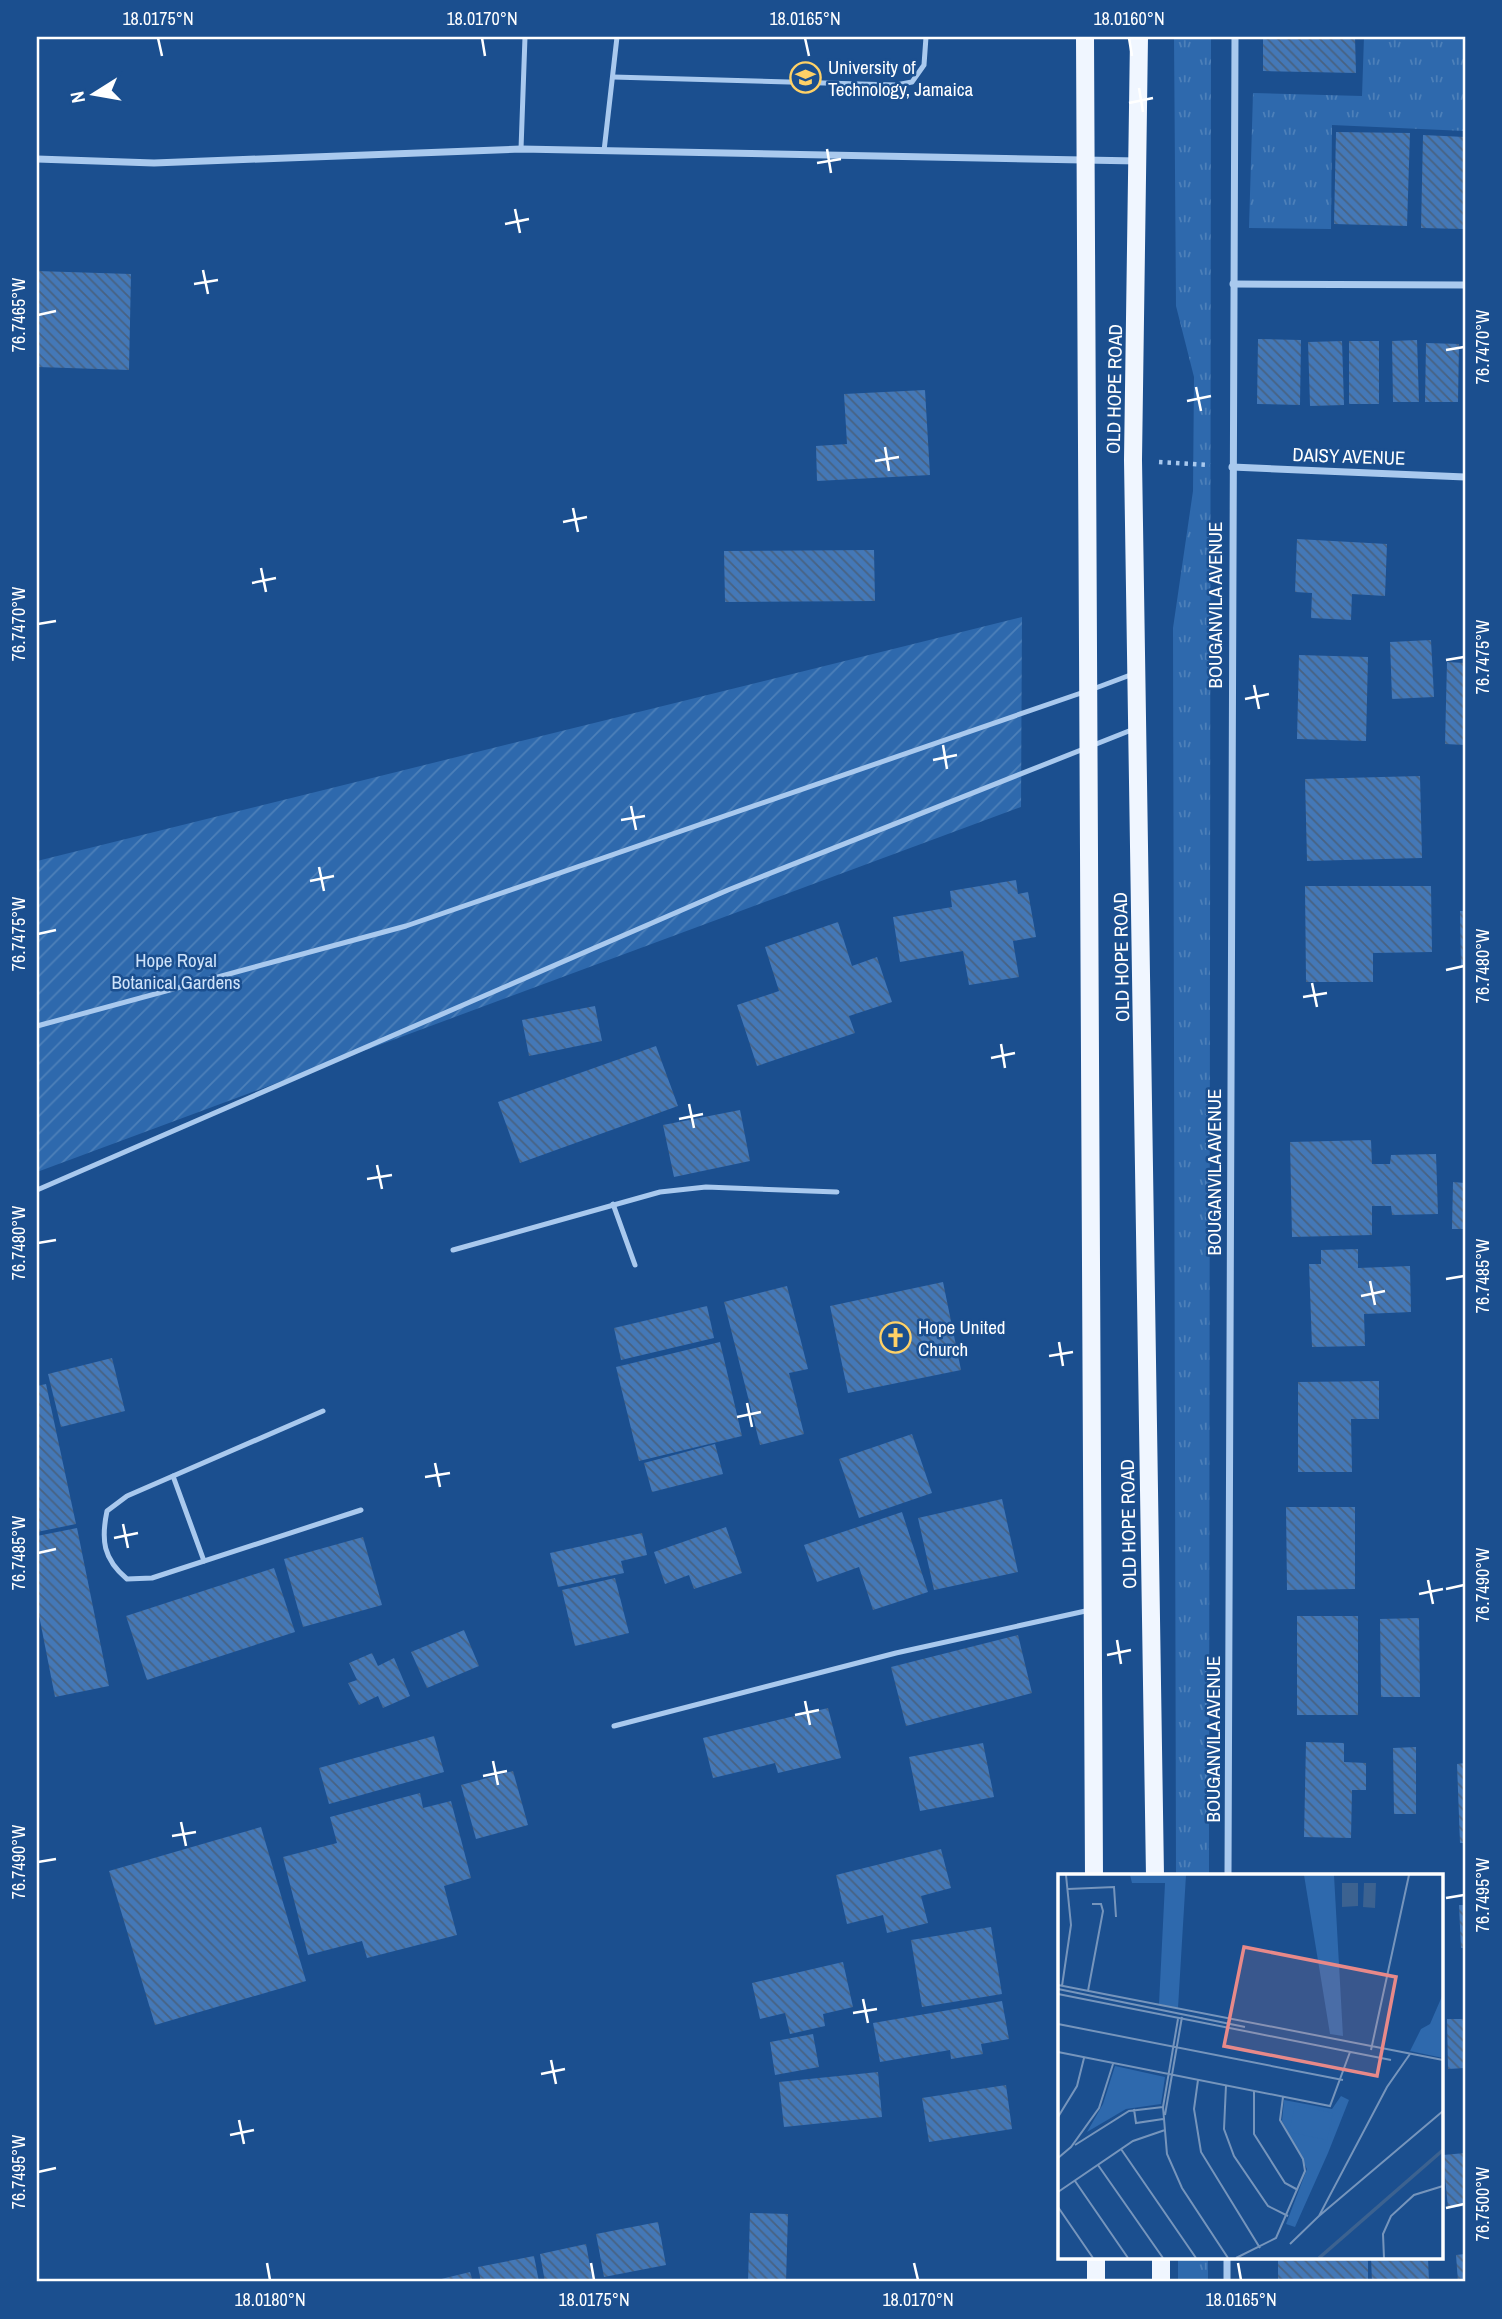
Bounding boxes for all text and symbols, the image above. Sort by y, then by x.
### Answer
text: 18.0175°N [122,6,194,31]
text: 18.0170°N [446,6,518,31]
text: 18.0165°N [769,6,841,31]
text: 18.0160°N [1093,6,1165,31]
place label: University of Technology, Jamaica [828,54,974,102]
north arrow [60,60,130,130]
school or university icon: University of Technology, Jamaica [788,61,822,95]
text: N [63,89,91,105]
text: 76.7465°W [6,278,31,352]
text: 76.7470°W [1470,310,1495,384]
street label: OLD HOPE ROAD [1100,324,1128,454]
street label: DAISY AVENUE [1292,441,1406,471]
street label: BOUGANVILA AVENUE [1202,522,1228,688]
text: 76.7470°W [6,587,31,661]
text: 76.7475°W [1470,620,1495,694]
street label: OLD HOPE ROAD [1107,892,1135,1022]
text: 76.7475°W [6,897,31,971]
text: 76.7480°W [1470,929,1495,1003]
park label: Hope Royal Botanical Gardens [111,947,241,995]
street label: BOUGANVILA AVENUE [1201,1089,1227,1255]
text: 76.7480°W [6,1206,31,1280]
text: 76.7485°W [1470,1239,1495,1313]
place label: Hope United Church [918,1314,1005,1362]
church icon: Hope United Church [878,1321,912,1355]
street label: OLD HOPE ROAD [1114,1459,1142,1589]
text: 76.7485°W [6,1516,31,1590]
text: 76.7490°W [1470,1548,1495,1622]
street label: BOUGANVILA AVENUE [1200,1656,1226,1822]
text: 76.7490°W [6,1825,31,1899]
text: 76.7495°W [1470,1858,1495,1932]
inset map [1058,1874,1442,2260]
text: 76.7495°W [6,2135,31,2209]
text: 76.7500°W [1470,2167,1495,2241]
text: 18.0180°N [234,2287,306,2312]
text: 18.0175°N [558,2287,630,2312]
text: 18.0170°N [882,2287,954,2312]
text: 18.0165°N [1205,2287,1277,2312]

